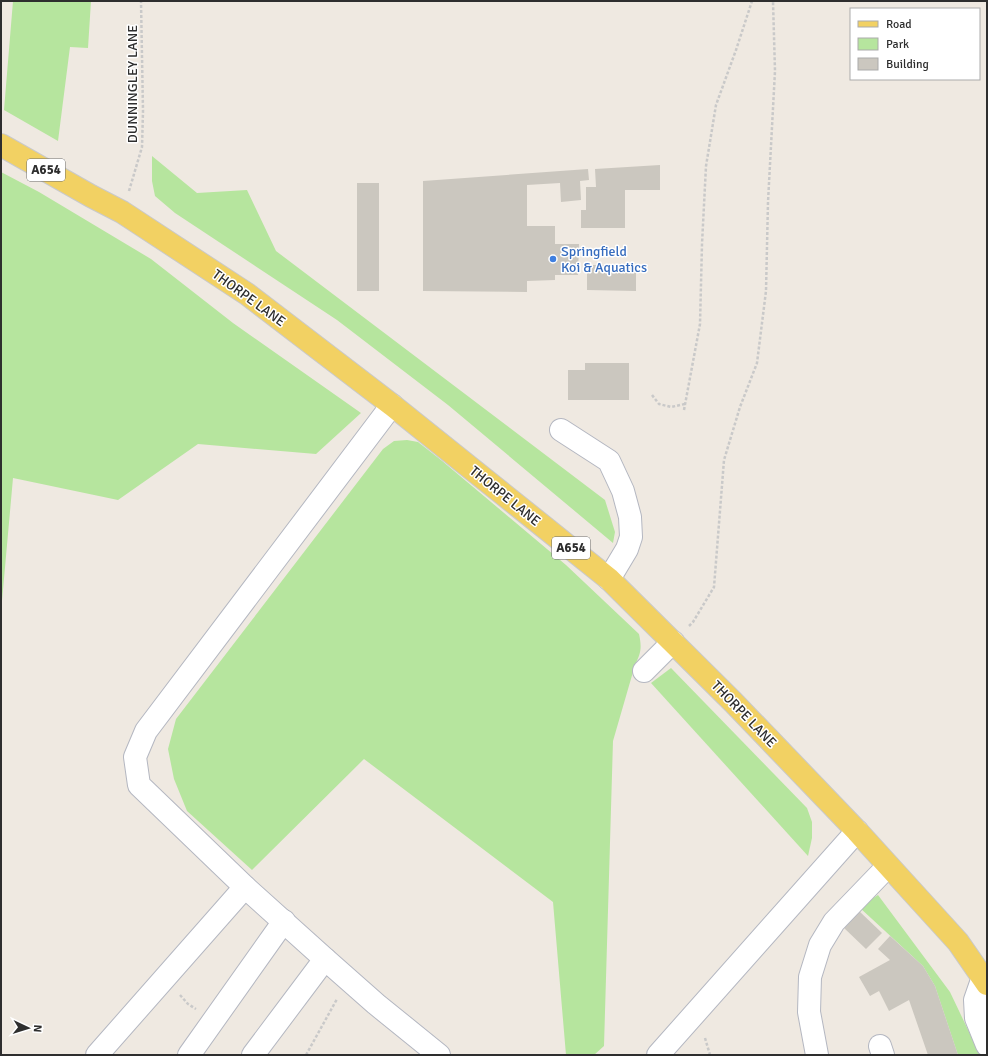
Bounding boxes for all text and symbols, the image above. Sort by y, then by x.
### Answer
legend [850,8,980,80]
text: Road [886,17,912,32]
street label: DUNNINGLEY LANE [124,25,141,143]
text: Park [886,37,909,52]
text: Building [886,57,929,72]
road number: A654 [27,159,65,181]
place label: Springfield Koi & Aquatics [561,243,647,276]
marker: Springfield Koi & Aquatics [548,254,558,264]
street label: THORPE LANE [209,266,289,330]
street label: THORPE LANE [466,462,544,530]
road number: A654 [552,537,590,559]
street label: THORPE LANE [708,677,780,751]
north arrow [8,1008,48,1048]
text: N [31,1024,44,1033]

